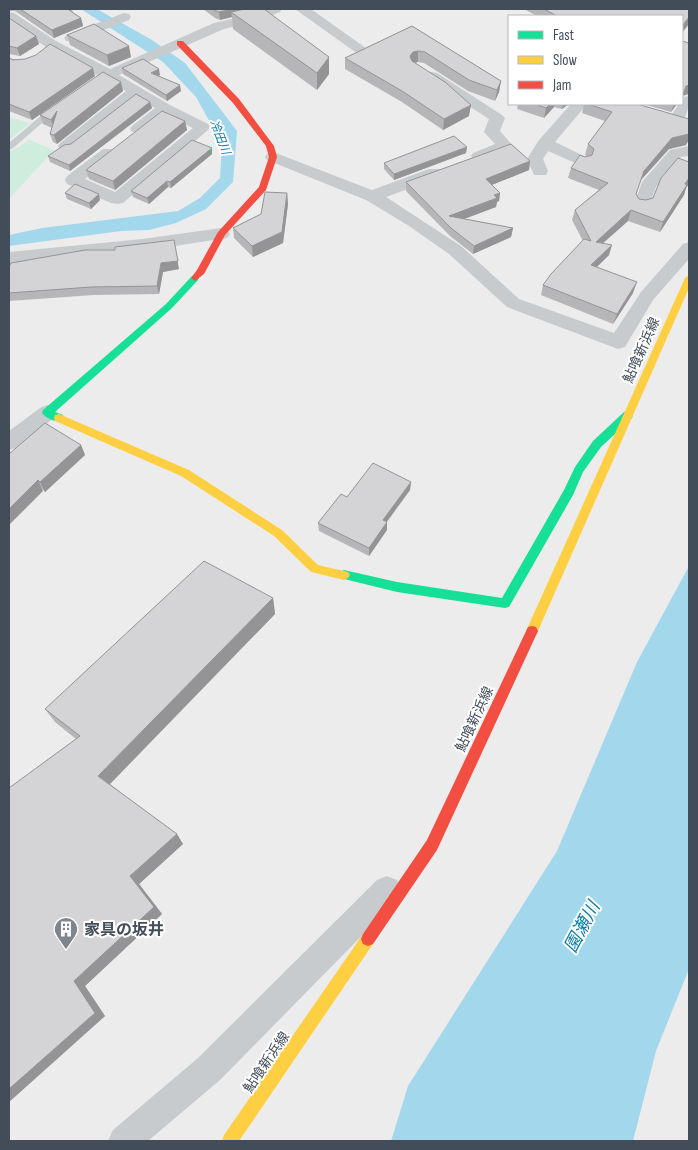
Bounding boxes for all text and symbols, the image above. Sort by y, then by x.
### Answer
legend [508,15,683,105]
text: Fast [553,26,575,45]
text: Slow [553,51,577,70]
text: Jam [552,76,571,95]
water label: 冷田川 [206,118,234,159]
street label: 鮎喰新浜線 [619,315,663,386]
street label: 鮎喰新浜線 [452,684,497,755]
water label: 園瀬川 [560,897,605,956]
building icon: 家具の坂井 [53,916,79,950]
place label: 家具の坂井 [84,920,164,940]
street label: 鮎喰新浜線 [240,1029,293,1096]

